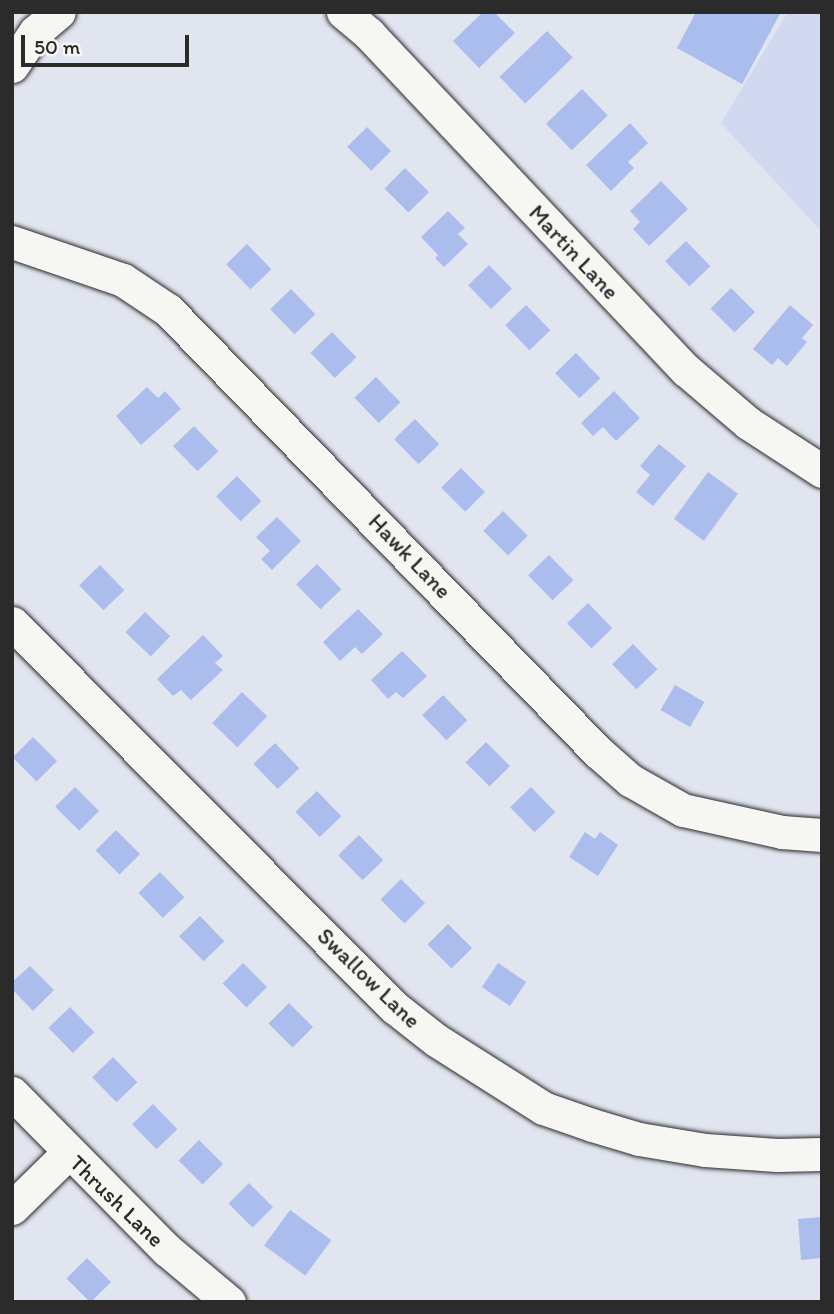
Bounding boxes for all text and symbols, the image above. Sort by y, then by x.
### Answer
scale bar [24,21,192,65]
text: 50 m [34,34,80,59]
street label: Martin Lane [523,199,625,305]
street label: Hawk Lane [363,508,457,604]
street label: Swallow Lane [311,922,427,1034]
street label: Thrush Lane [64,1149,170,1253]

